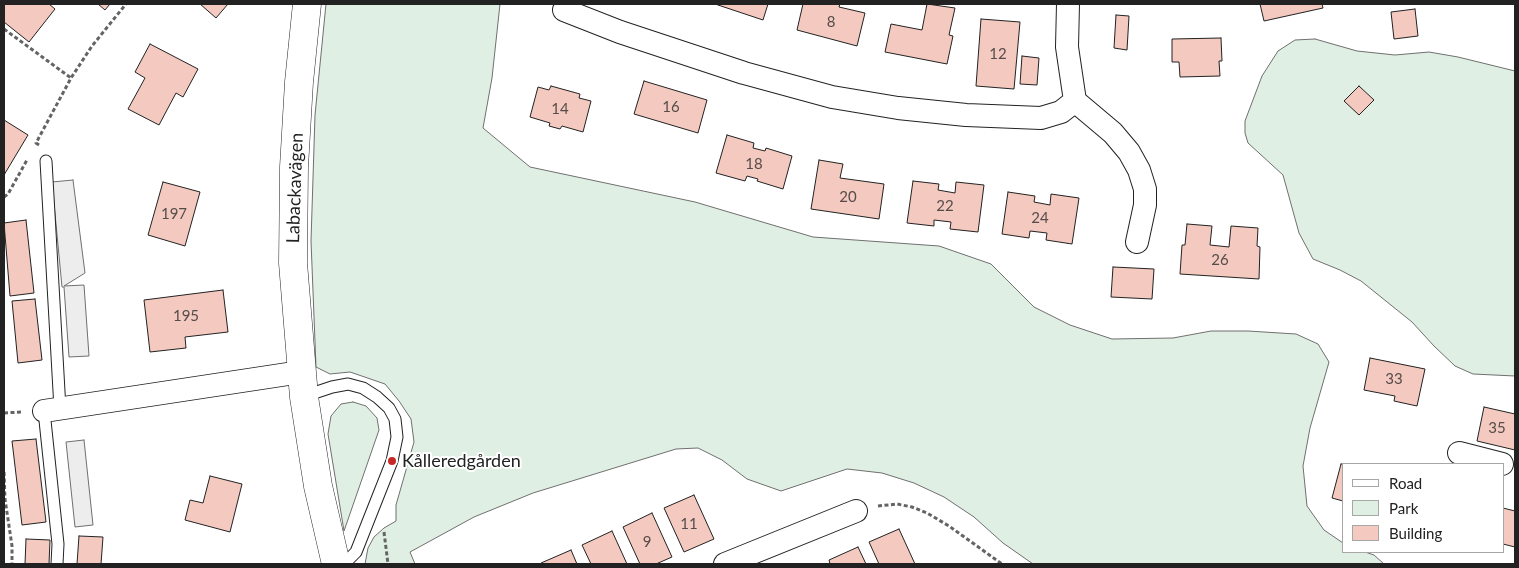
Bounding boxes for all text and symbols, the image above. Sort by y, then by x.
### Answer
house number: 8 [827,13,835,31]
house number: 12 [989,45,1007,63]
house number: 16 [662,98,680,116]
house number: 14 [551,100,569,118]
street label: Labackavägen [282,132,308,244]
house number: 18 [745,155,763,173]
house number: 20 [839,188,857,206]
house number: 22 [936,197,954,215]
house number: 197 [161,205,187,223]
house number: 24 [1031,209,1049,227]
house number: 26 [1211,251,1229,269]
house number: 195 [173,307,199,325]
house number: 33 [1385,370,1403,388]
house number: 35 [1488,419,1506,437]
place label: Kålleredgården [402,450,521,472]
marker: Kålleredgården [386,455,398,467]
legend [1342,463,1504,553]
text: Road [1389,474,1422,492]
text: Park [1389,499,1418,517]
house number: 11 [680,515,698,533]
text: Building [1389,524,1442,542]
house number: 9 [643,533,651,551]

